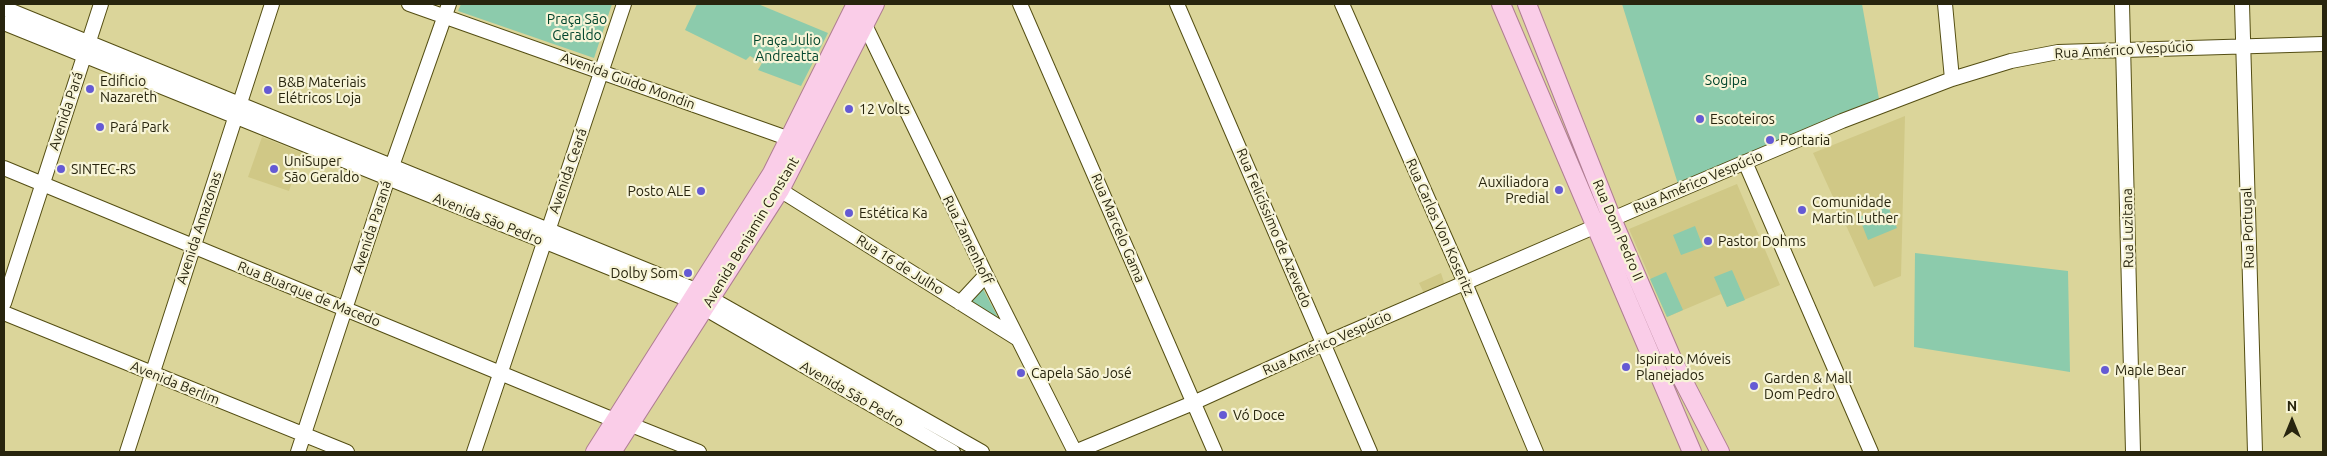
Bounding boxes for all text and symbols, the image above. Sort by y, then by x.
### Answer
park label: Praça São Geraldo [547,11,607,44]
park label: Praça Julio Andreatta [753,32,821,64]
street label: Rua Américo Vespúcio [2054,38,2194,62]
street label: Avenida Guido Mondin [559,49,697,113]
street label: Avenida Pará [45,70,87,152]
park label: Sogipa [1705,72,1747,88]
place label: Edificio Nazareth [100,73,157,105]
place label: B&B Materiais Elétricos Loja [278,74,366,106]
marker: Edificio Nazareth [84,83,96,95]
marker: B&B Materiais Elétricos Loja [262,84,274,96]
place label: 12 Volts [859,101,910,117]
marker: 12 Volts [843,103,855,115]
place label: Escoteiros [1710,111,1775,127]
marker: Escoteiros [1694,113,1706,125]
place label: Pará Park [110,119,169,135]
marker: Pará Park [94,121,106,133]
street label: Avenida Ceará [546,126,590,216]
place label: Portaria [1780,132,1830,148]
marker: Portaria [1764,134,1776,146]
street label: Rua Felicíssimo de Azevedo [1233,146,1315,310]
street label: Rua Américo Vespúcio [1631,147,1765,217]
place label: UniSuper São Geraldo [284,153,359,186]
street label: Avenida Benjamin Constant [699,154,803,310]
street label: Rua Carlos Von Koseritz [1402,156,1478,298]
place label: SINTEC-RS [71,161,136,177]
marker: SINTEC-RS [55,163,67,175]
marker: UniSuper São Geraldo [268,163,280,175]
street label: Avenida Amazonas [173,169,225,287]
street label: Rua Marcelo Gama [1087,171,1149,285]
place label: Auxiliadora Predial [1478,174,1549,206]
street label: Rua Dom Pedro II [1589,177,1647,283]
street label: Avenida Paraná [349,178,395,276]
place label: Posto ALE [628,183,691,199]
marker: Auxiliadora Predial [1553,184,1565,196]
marker: Posto ALE [695,185,707,197]
street label: Rua Portugal [2238,187,2258,269]
street label: Rua Luzitana [2119,188,2137,268]
street label: Avenida São Pedro [431,189,545,249]
street label: Rua Zamenhoff [939,193,997,287]
place label: Comunidade Martin Luther [1812,194,1898,226]
marker: Comunidade Martin Luther [1796,204,1808,216]
place label: Estética Ka [859,205,928,221]
marker: Estética Ka [843,207,855,219]
street label: Rua 16 de Julho [853,231,947,299]
place label: Pastor Dohms [1718,233,1806,249]
marker: Pastor Dohms [1702,235,1714,247]
street label: Rua Buarque de Macedo [235,258,383,330]
place label: Dolby Som [611,265,678,281]
marker: Dolby Som [682,267,694,279]
street label: Rua Américo Vespúcio [1260,307,1394,379]
place label: Ispirato Móveis Planejados [1636,351,1731,384]
street label: Avenida Berlim [128,358,222,408]
street label: Avenida São Pedro [797,358,907,430]
marker: Ispirato Móveis Planejados [1620,361,1632,373]
place label: Maple Bear [2115,362,2186,378]
marker: Maple Bear [2099,364,2111,376]
place label: Capela São José [1031,365,1132,381]
marker: Capela São José [1015,367,1027,379]
place label: Garden & Mall Dom Pedro [1764,370,1852,402]
marker: Garden & Mall Dom Pedro [1748,380,1760,392]
north arrow [2267,396,2317,446]
text: N [2287,398,2297,414]
place label: Vó Doce [1233,407,1285,423]
marker: Vó Doce [1217,409,1229,421]

